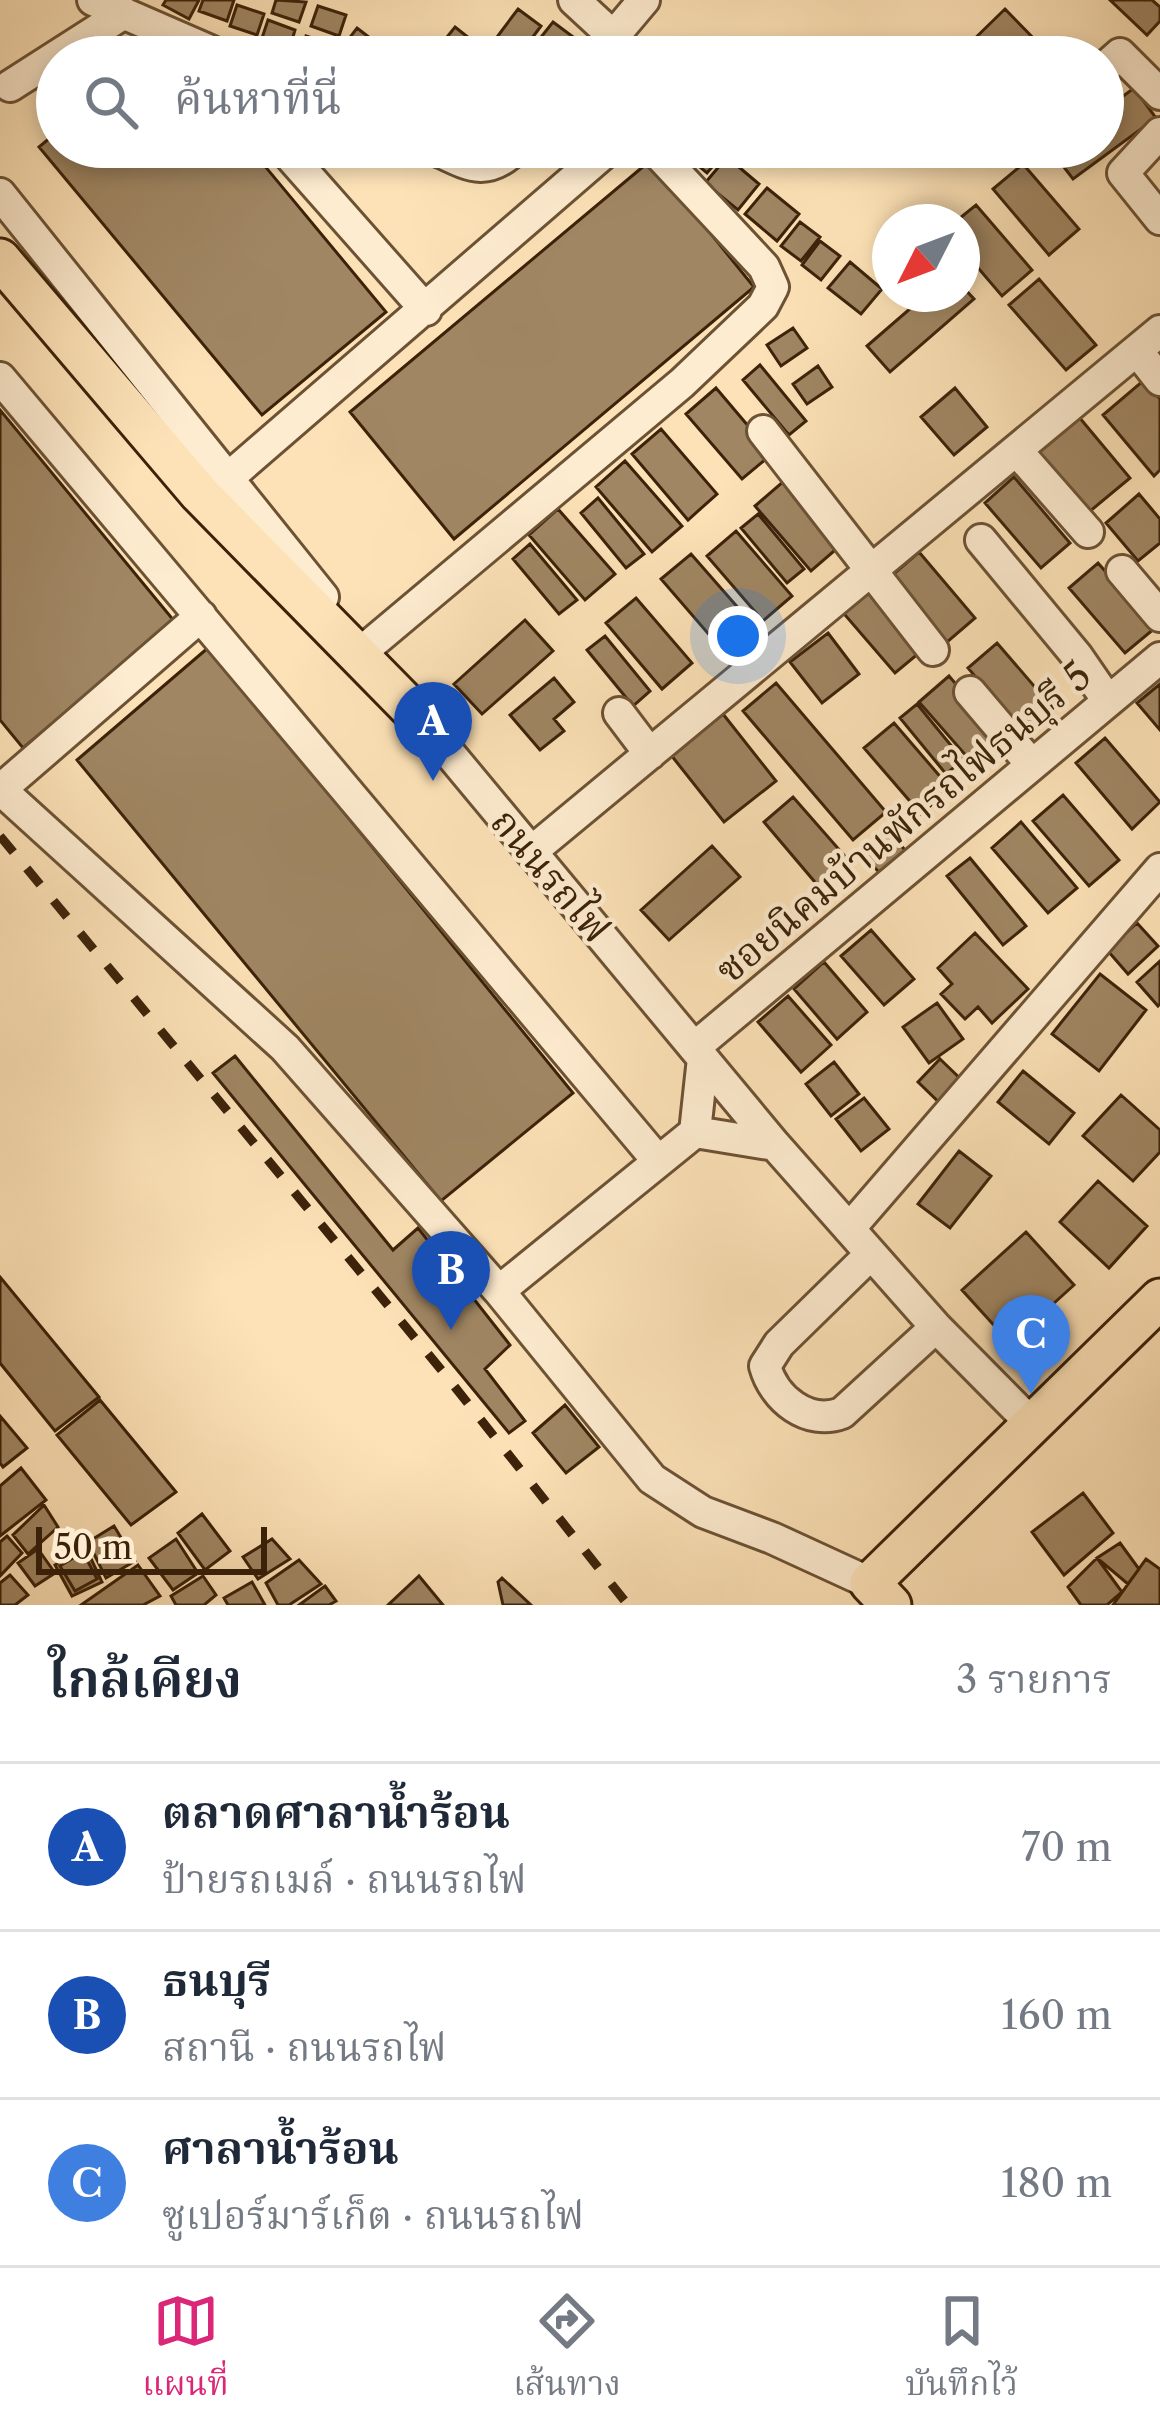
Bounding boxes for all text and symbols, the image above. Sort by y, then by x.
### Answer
search box [36,36,1124,168]
icon: search [78,69,144,135]
text: ค้นหาที่นี่ [174,70,342,126]
north arrow [872,204,980,312]
your location [708,606,768,666]
street label: ซอยนิคมบ้านพักรถไฟธนบุรี 5 [704,649,1102,995]
pin: A [394,682,472,781]
street label: ถนนรถไฟ [481,797,622,952]
pin: B [412,1231,490,1330]
pin: C [992,1295,1070,1394]
scale bar [36,1521,267,1574]
text: 50 m [54,1527,132,1568]
text: ใกล้เคียง [48,1648,242,1710]
text: 3 รายการ [956,1655,1112,1703]
text: ตลาดศาลาน้ำร้อน [162,1784,510,1840]
text: A [72,1823,102,1871]
text: 70 m [1021,1823,1112,1871]
text: ป้ายรถเมล์ · ถนนรถไฟ [162,1855,526,1903]
text: ธนบุรี [162,1952,271,2008]
text: B [73,1991,102,2039]
text: 160 m [1001,1991,1112,2039]
text: สถานี · ถนนรถไฟ [162,2023,446,2071]
text: ศาลาน้ำร้อน [162,2120,399,2176]
text: C [71,2159,103,2207]
text: 180 m [1001,2159,1112,2207]
text: ซูเปอร์มาร์เก็ต · ถนนรถไฟ [162,2191,584,2239]
tab: แผนที่ [142,2288,229,2413]
tab: เส้นทาง [513,2288,621,2413]
tab: บันทึกไว้ [905,2288,1018,2413]

